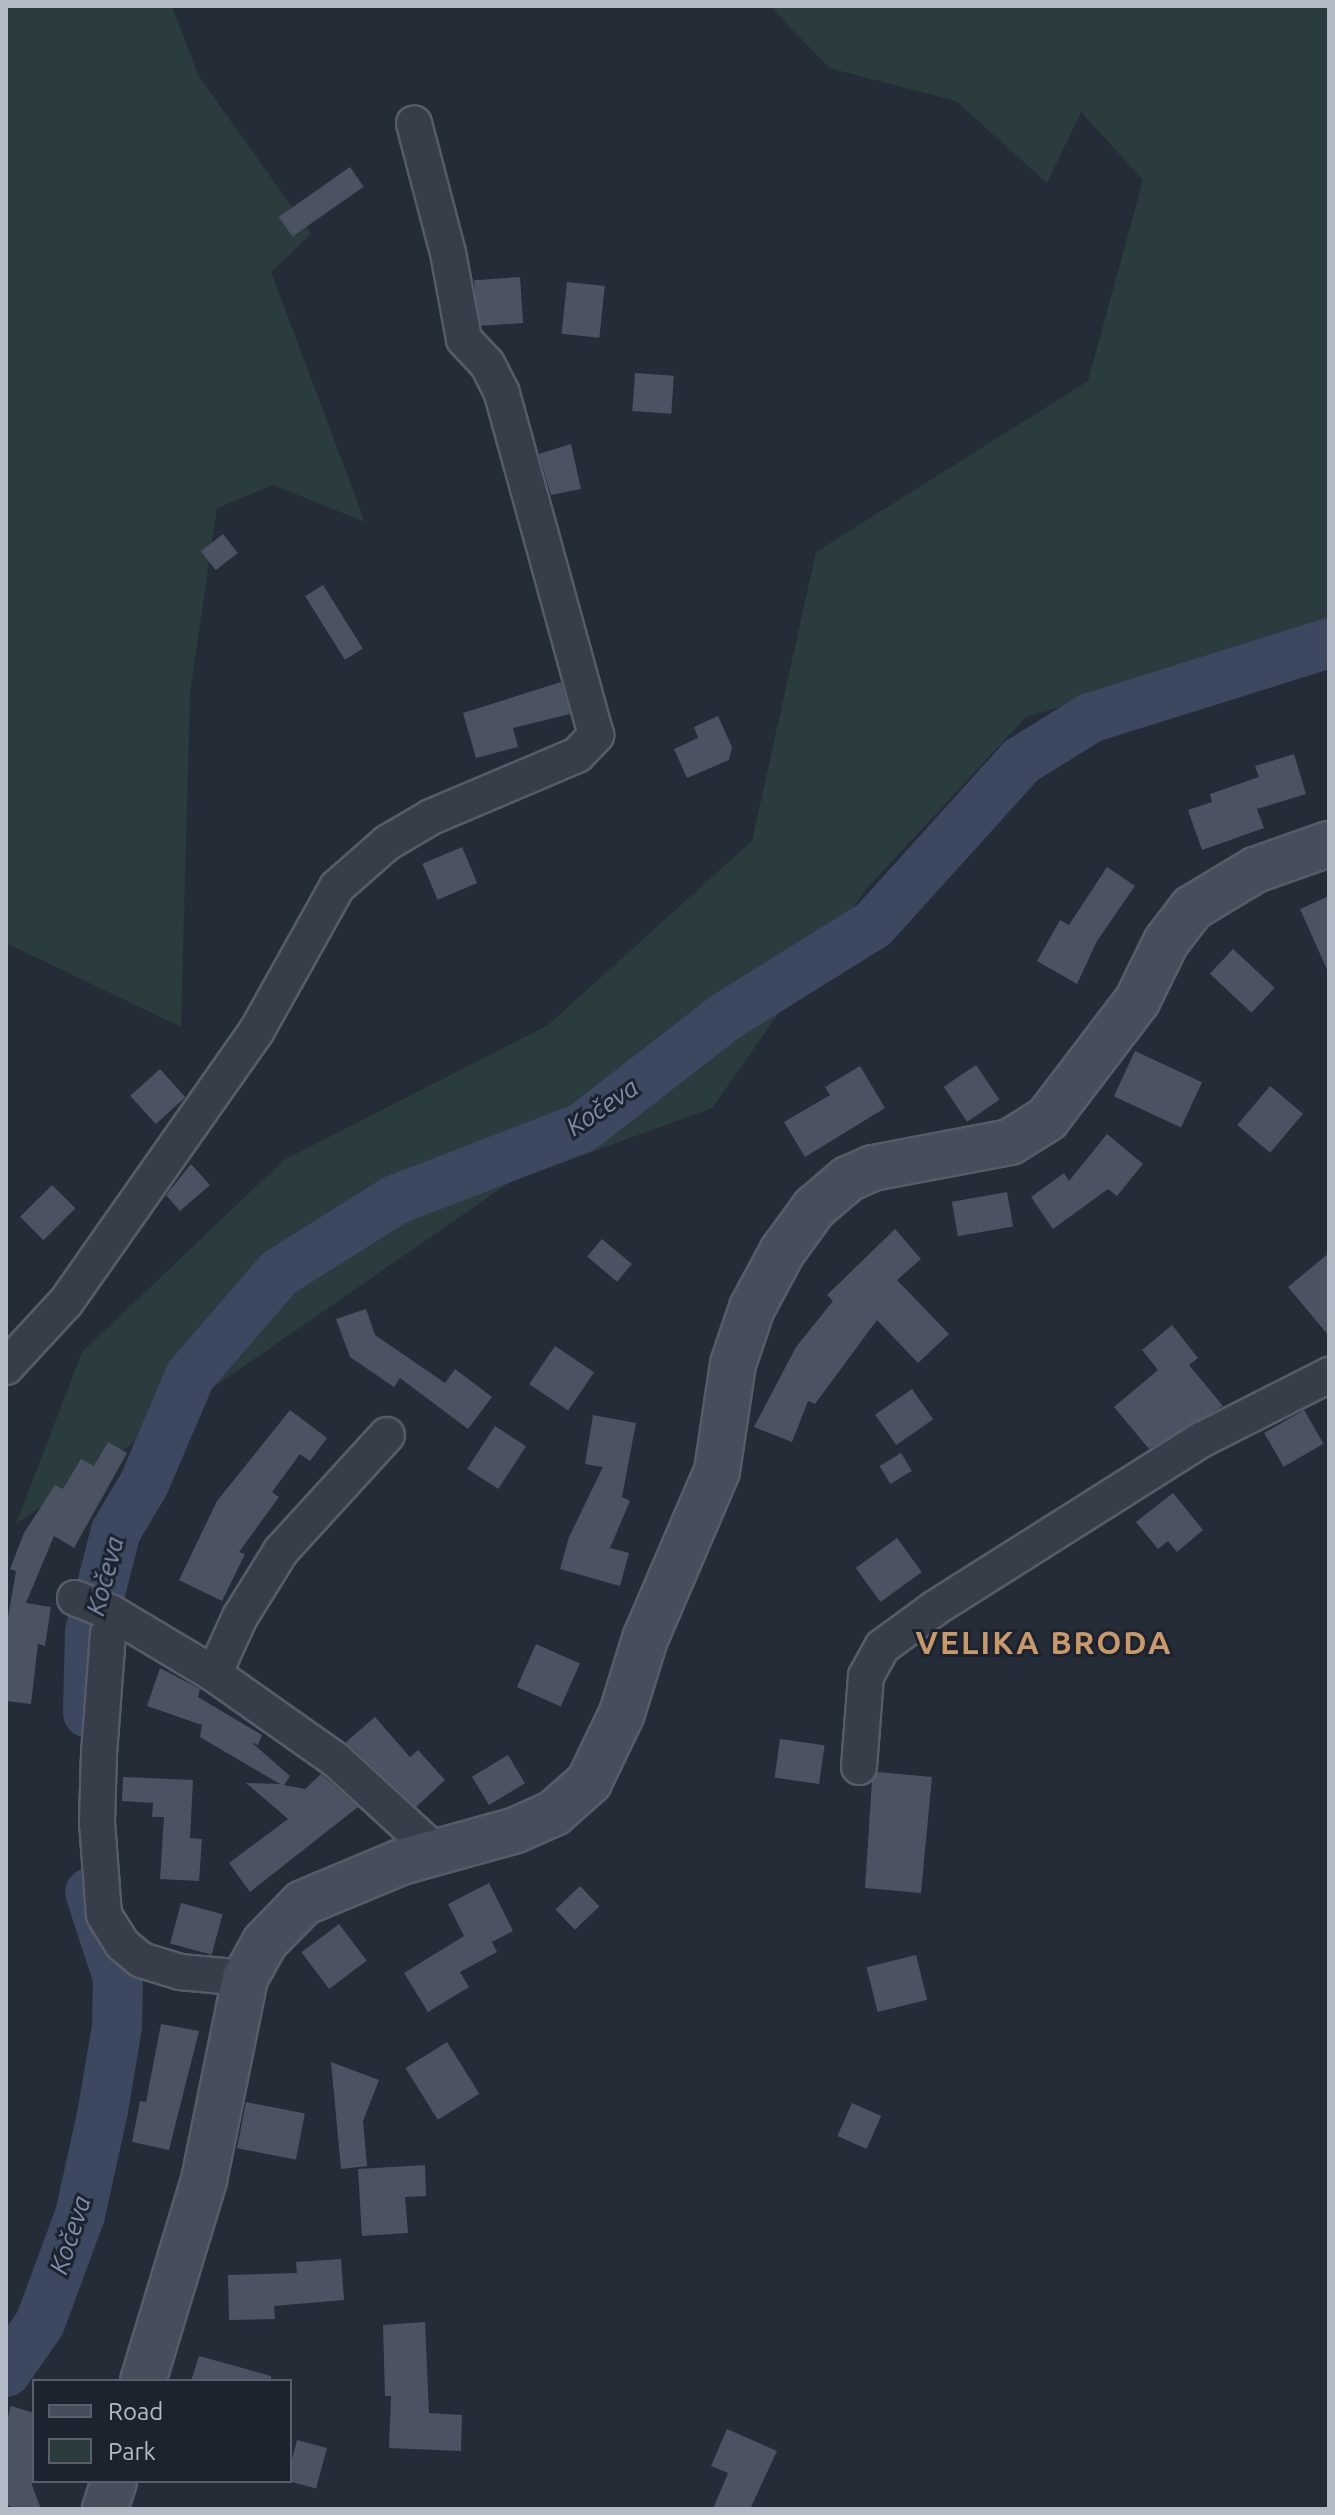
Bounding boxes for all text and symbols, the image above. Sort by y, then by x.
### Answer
water label: Kočeva [560,1072,644,1142]
water label: Kočeva [80,1533,130,1619]
district label: VELIKA BRODA [916,1623,1172,1661]
water label: Kočeva [43,2192,97,2278]
legend [32,2379,292,2483]
text: Road [108,2398,163,2425]
text: Park [108,2438,156,2465]

